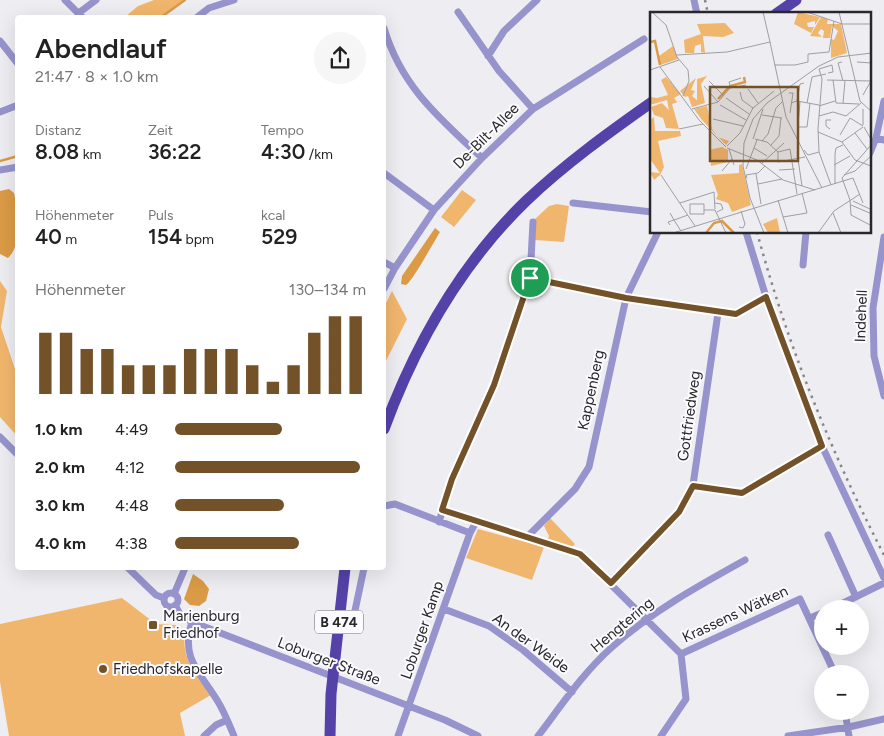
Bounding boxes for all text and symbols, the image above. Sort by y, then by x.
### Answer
inset map [650,12,872,234]
text: Abendlauf [35,31,167,65]
button: share [314,32,366,84]
text: 21:47 · 8 × 1.0 km [35,67,158,86]
street label: De-Bilt-Allee [449,99,523,173]
text: Distanz [35,122,82,139]
text: Zeit [148,122,173,139]
text: Tempo [261,122,304,139]
text: 8.08 [35,139,79,164]
text: 36:22 [148,139,202,164]
text: 4:30 [261,139,305,164]
text: km [79,146,101,163]
text: /km [305,146,333,163]
text: Höhenmeter [35,207,114,224]
text: Puls [148,207,173,224]
text: kcal [261,207,285,224]
text: 40 [35,224,62,249]
text: 154 [148,224,182,249]
text: 529 [261,224,297,249]
text: m [62,231,77,248]
text: bpm [182,231,214,248]
pin [509,257,551,299]
icon: arrive [516,264,544,292]
text: Höhenmeter [35,280,125,299]
text: 130–134 m [289,280,366,299]
street label: Indehell [851,289,871,343]
street label: Kappenberg [574,348,608,432]
street label: Gottfriedweg [674,370,704,462]
text: 1.0 km [35,420,82,439]
text: 4:49 [115,420,148,439]
text: 2.0 km [35,458,85,477]
text: 4:12 [115,458,145,477]
text: 3.0 km [35,496,85,515]
text: 4:48 [115,496,149,515]
text: 4.0 km [35,534,86,553]
text: 4:38 [115,534,148,553]
street label: Loburger Kamp [397,578,447,682]
street label: Krassens Wätken [679,582,791,646]
street label: Hengtering [587,594,657,656]
map controls [814,600,869,720]
button: + [814,600,869,655]
place label: Marienburg Friedhof [163,607,240,642]
street label: An der Weide [489,609,573,677]
road number: B 474 [315,610,363,634]
marker: Marienburg Friedhof [147,619,159,631]
street label: Loburger Straße [275,633,383,689]
place label: Friedhofskapelle [113,660,223,678]
marker: Friedhofskapelle [97,663,109,675]
button: − [814,665,869,720]

